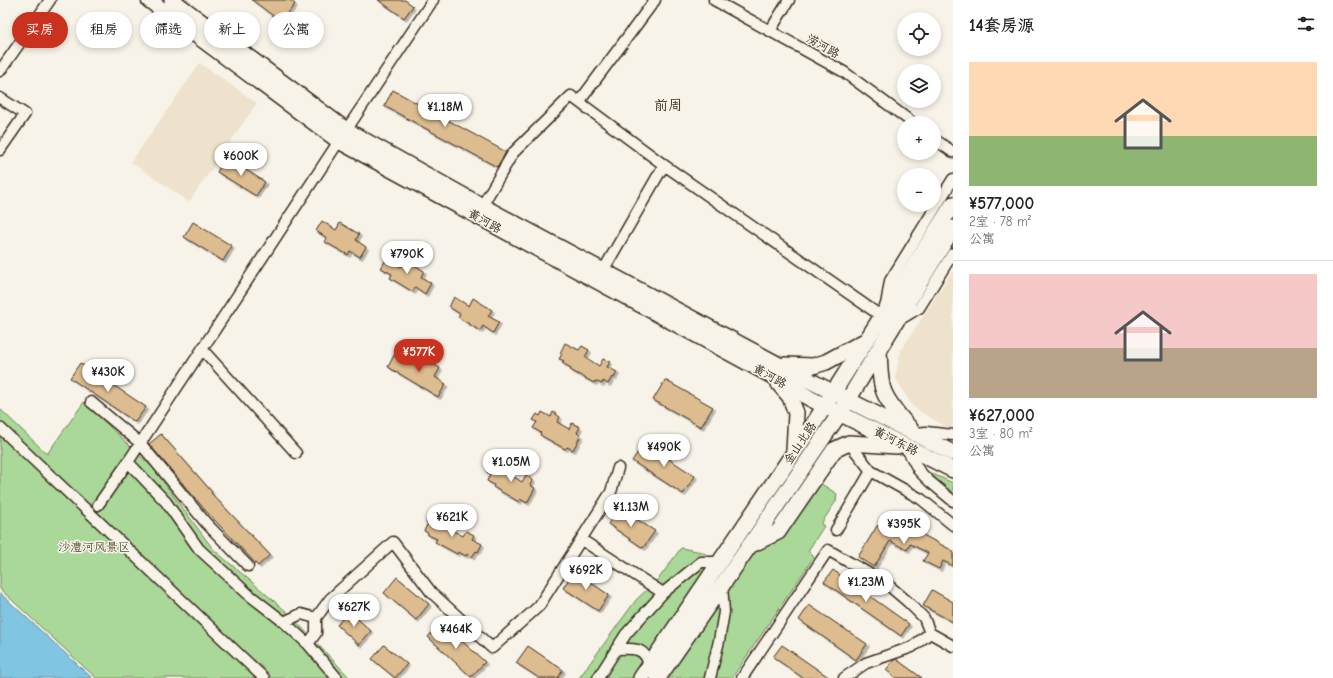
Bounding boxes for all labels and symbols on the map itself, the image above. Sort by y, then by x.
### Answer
street label: 涝河路 [804,31,842,61]
pin: ¥1.18M [412,94,478,128]
district label: 前周 [654,97,682,114]
pin: ¥600K [213,143,269,177]
street label: 黄河路 [466,206,504,236]
pin: ¥790K [379,241,435,275]
pin: ¥577K [391,339,447,373]
pin: ¥430K [80,359,136,393]
street label: 黄河路 [751,361,789,391]
street label: 金山北路 [781,419,819,467]
street label: 黄河东路 [871,424,921,458]
pin: ¥490K [636,434,692,468]
pin: ¥1.05M [478,449,544,483]
pin: ¥1.13M [598,494,664,528]
pin: ¥621K [424,504,480,538]
pin: ¥395K [876,511,932,545]
park label: 沙澧河风景区 [58,540,130,554]
pin: ¥692K [558,557,614,591]
pin: ¥1.23M [833,569,899,603]
pin: ¥627K [326,594,382,628]
pin: ¥464K [428,616,484,650]

